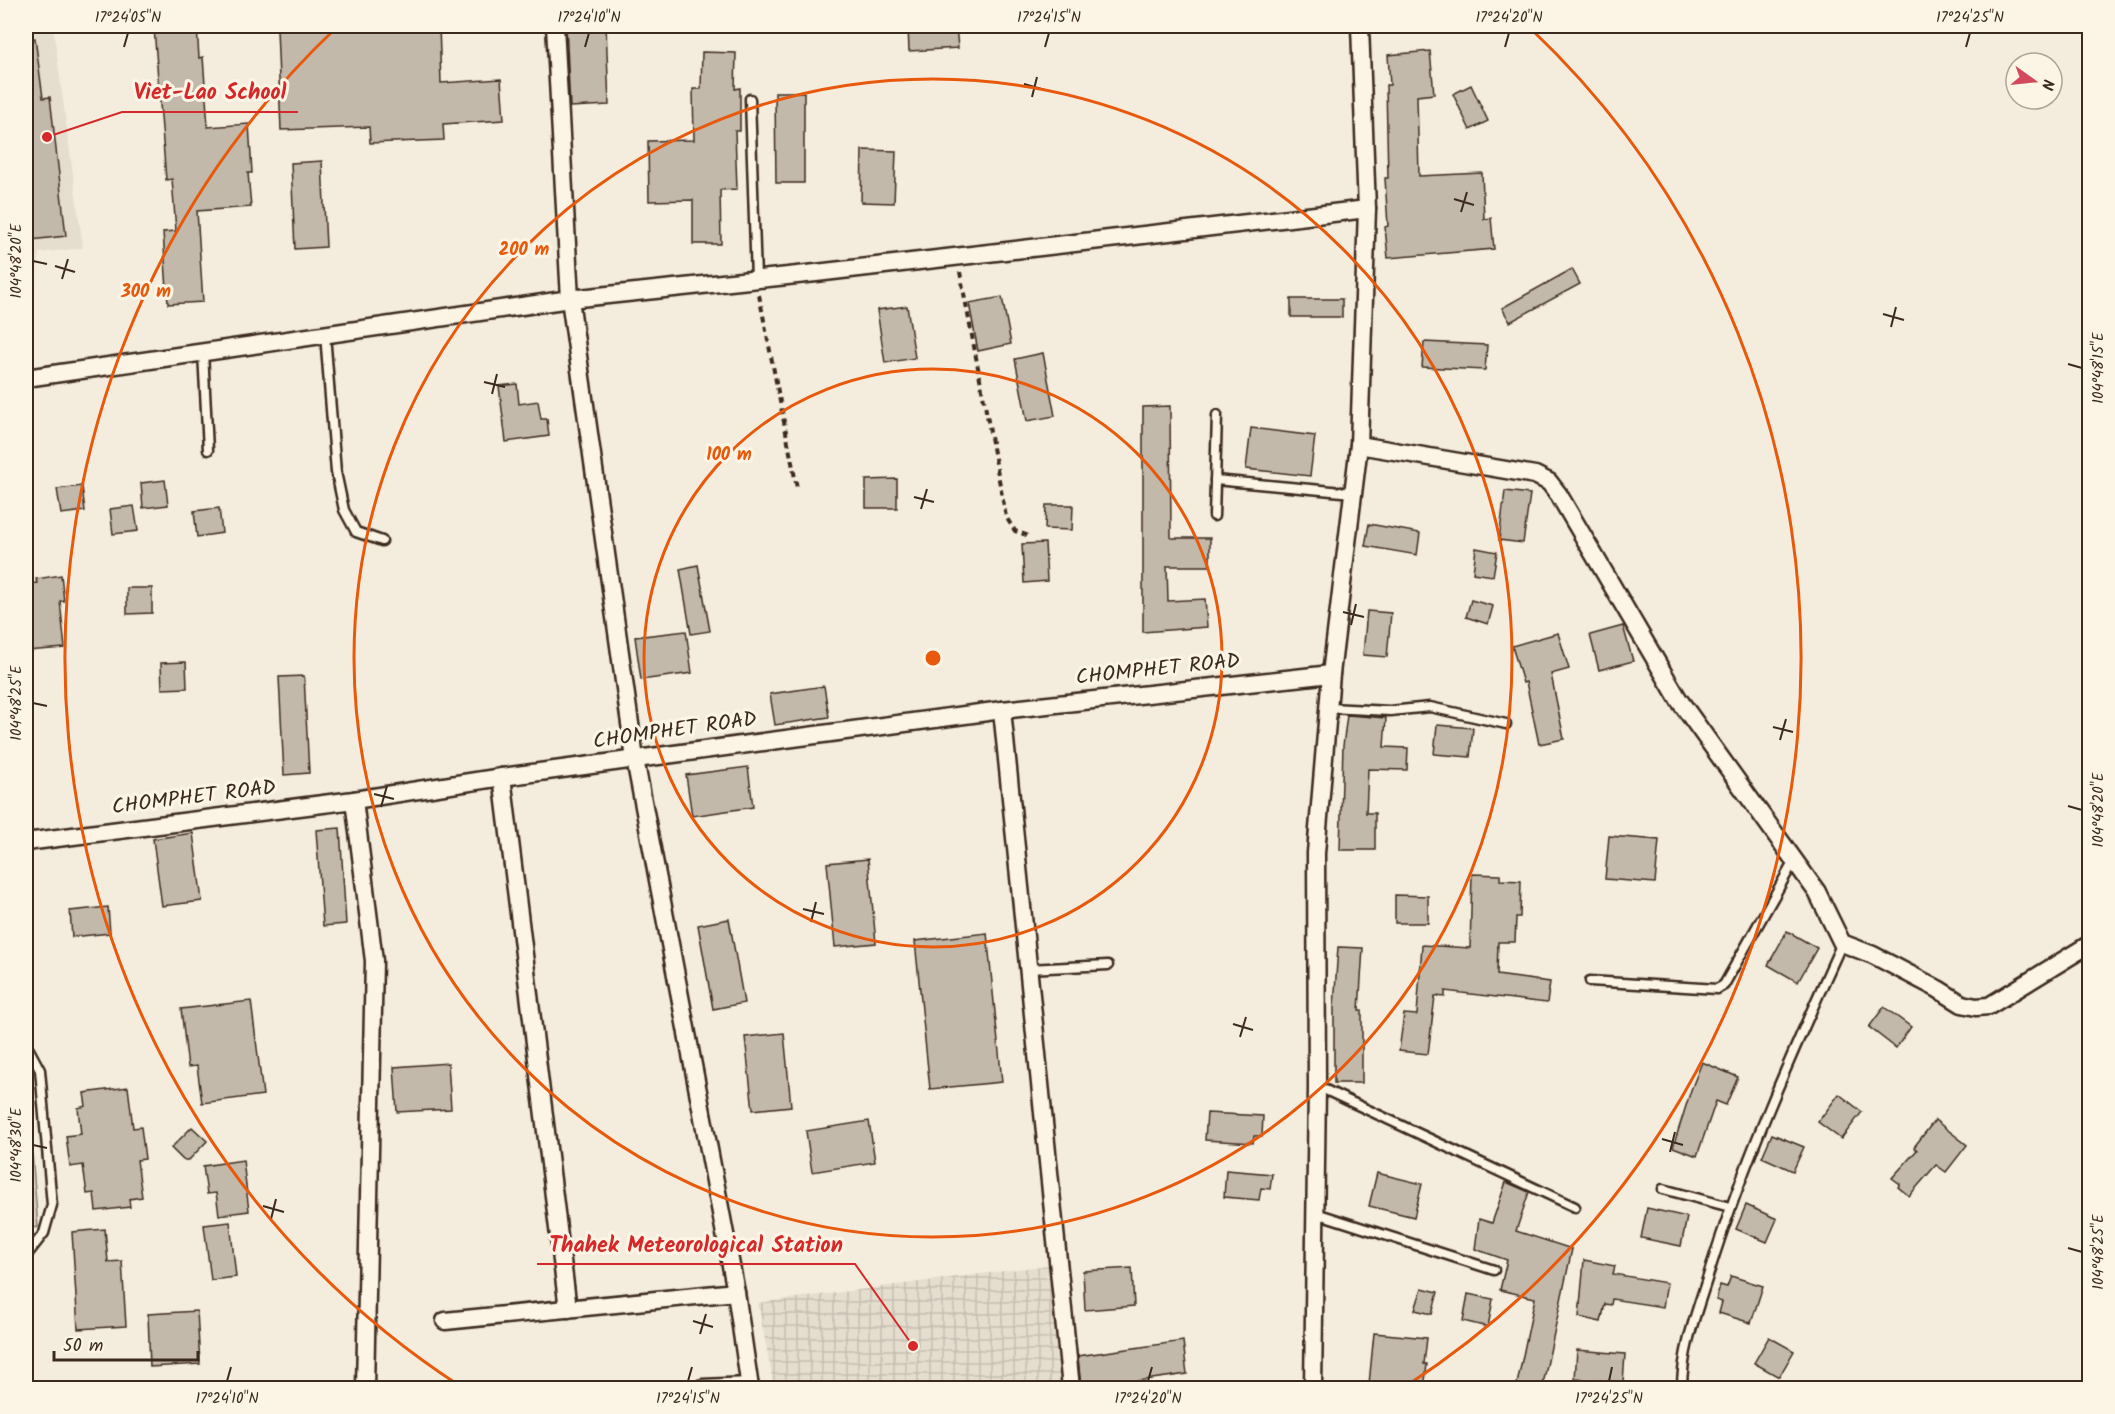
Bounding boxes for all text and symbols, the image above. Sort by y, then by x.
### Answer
text: 17°24'05"N [95,6,161,30]
text: 17°24'10"N [557,6,621,30]
text: 17°24'15"N [1017,6,1081,30]
text: 17°24'20"N [1475,6,1543,30]
text: 17°24'25"N [1936,6,2004,30]
north arrow [2004,51,2064,111]
callout: Viet-Lao School [122,72,298,112]
text: Viet-Lao School [134,76,286,111]
text: N [2034,76,2060,93]
text: 104°48'20"E [5,222,29,299]
text: 200 m [499,236,550,265]
text: 300 m [120,278,171,307]
text: 104°48'15"E [2087,331,2111,404]
text: 100 m [706,441,752,470]
street label: CHOMPHET ROAD [1074,645,1242,695]
centre of rings [923,648,943,668]
text: 104°48'25"E [5,664,29,741]
street label: CHOMPHET ROAD [591,703,759,759]
text: 104°48'20"E [2087,771,2111,848]
street label: CHOMPHET ROAD [110,772,278,824]
text: 104°48'30"E [5,1106,29,1182]
text: 104°48'25"E [2087,1213,2111,1290]
callout: Thahek Meteorological Station [537,1224,855,1264]
text: Thahek Meteorological Station [549,1229,843,1264]
scale bar [54,1324,198,1362]
text: 50 m [63,1332,103,1361]
text: 17°24'10"N [195,1387,259,1411]
text: 17°24'15"N [656,1387,720,1411]
text: 17°24'20"N [1114,1387,1182,1411]
text: 17°24'25"N [1575,1387,1643,1411]

